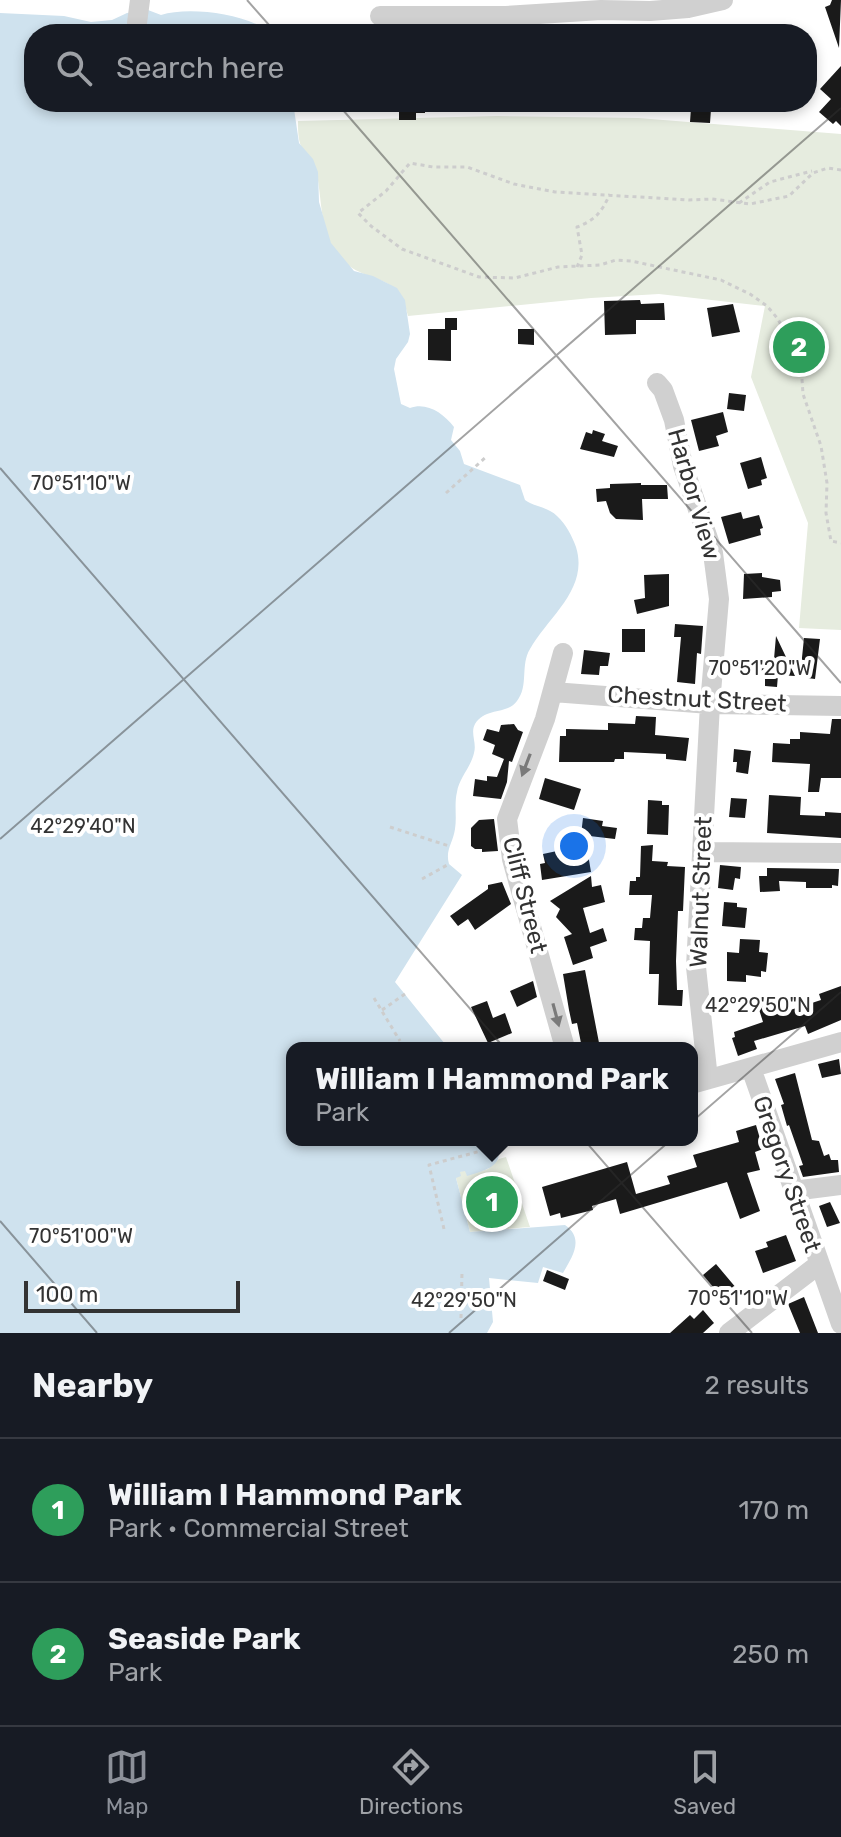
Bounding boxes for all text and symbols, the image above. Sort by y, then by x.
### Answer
search box [24,24,817,112]
icon: search [52,46,96,90]
text: Search here [116,50,284,86]
pin: 2 [773,317,825,377]
street label: Harbor View [662,425,726,563]
text: 70°51'10"W [31,471,131,495]
text: 70°51'20"W [708,656,812,680]
street label: Chestnut Street [607,680,787,718]
one-way arrow [519,753,532,777]
text: 42°29'40"N [30,814,136,838]
street label: Walnut Street [684,816,718,968]
your location [554,826,594,866]
street label: Cliff Street [497,834,553,956]
text: 42°29'50"N [705,993,811,1017]
one-way arrow [551,1002,563,1027]
popup [286,1042,698,1146]
text: William I Hammond Park [315,1061,669,1097]
street label: Gregory Street [747,1092,827,1256]
text: Park [315,1097,369,1128]
pin: 1 [466,1172,518,1232]
text: 70°51'00"W [29,1224,133,1248]
scale bar [24,1277,240,1313]
text: 100 m [36,1281,98,1308]
text: 70°51'10"W [688,1286,788,1310]
text: 42°29'50"N [411,1288,517,1312]
text: Nearby [32,1365,153,1406]
text: 2 results [705,1370,809,1401]
text: William I Hammond Park [108,1477,462,1513]
text: 1 [52,1495,64,1526]
text: 170 m [739,1495,809,1526]
text: Park · Commercial Street [108,1513,409,1544]
text: Seaside Park [108,1621,301,1657]
text: 2 [50,1639,66,1670]
text: 250 m [732,1639,809,1670]
text: Park [108,1657,162,1688]
tab: Map [105,1745,149,1820]
tab: Directions [359,1745,463,1820]
tab: Saved [673,1745,736,1820]

